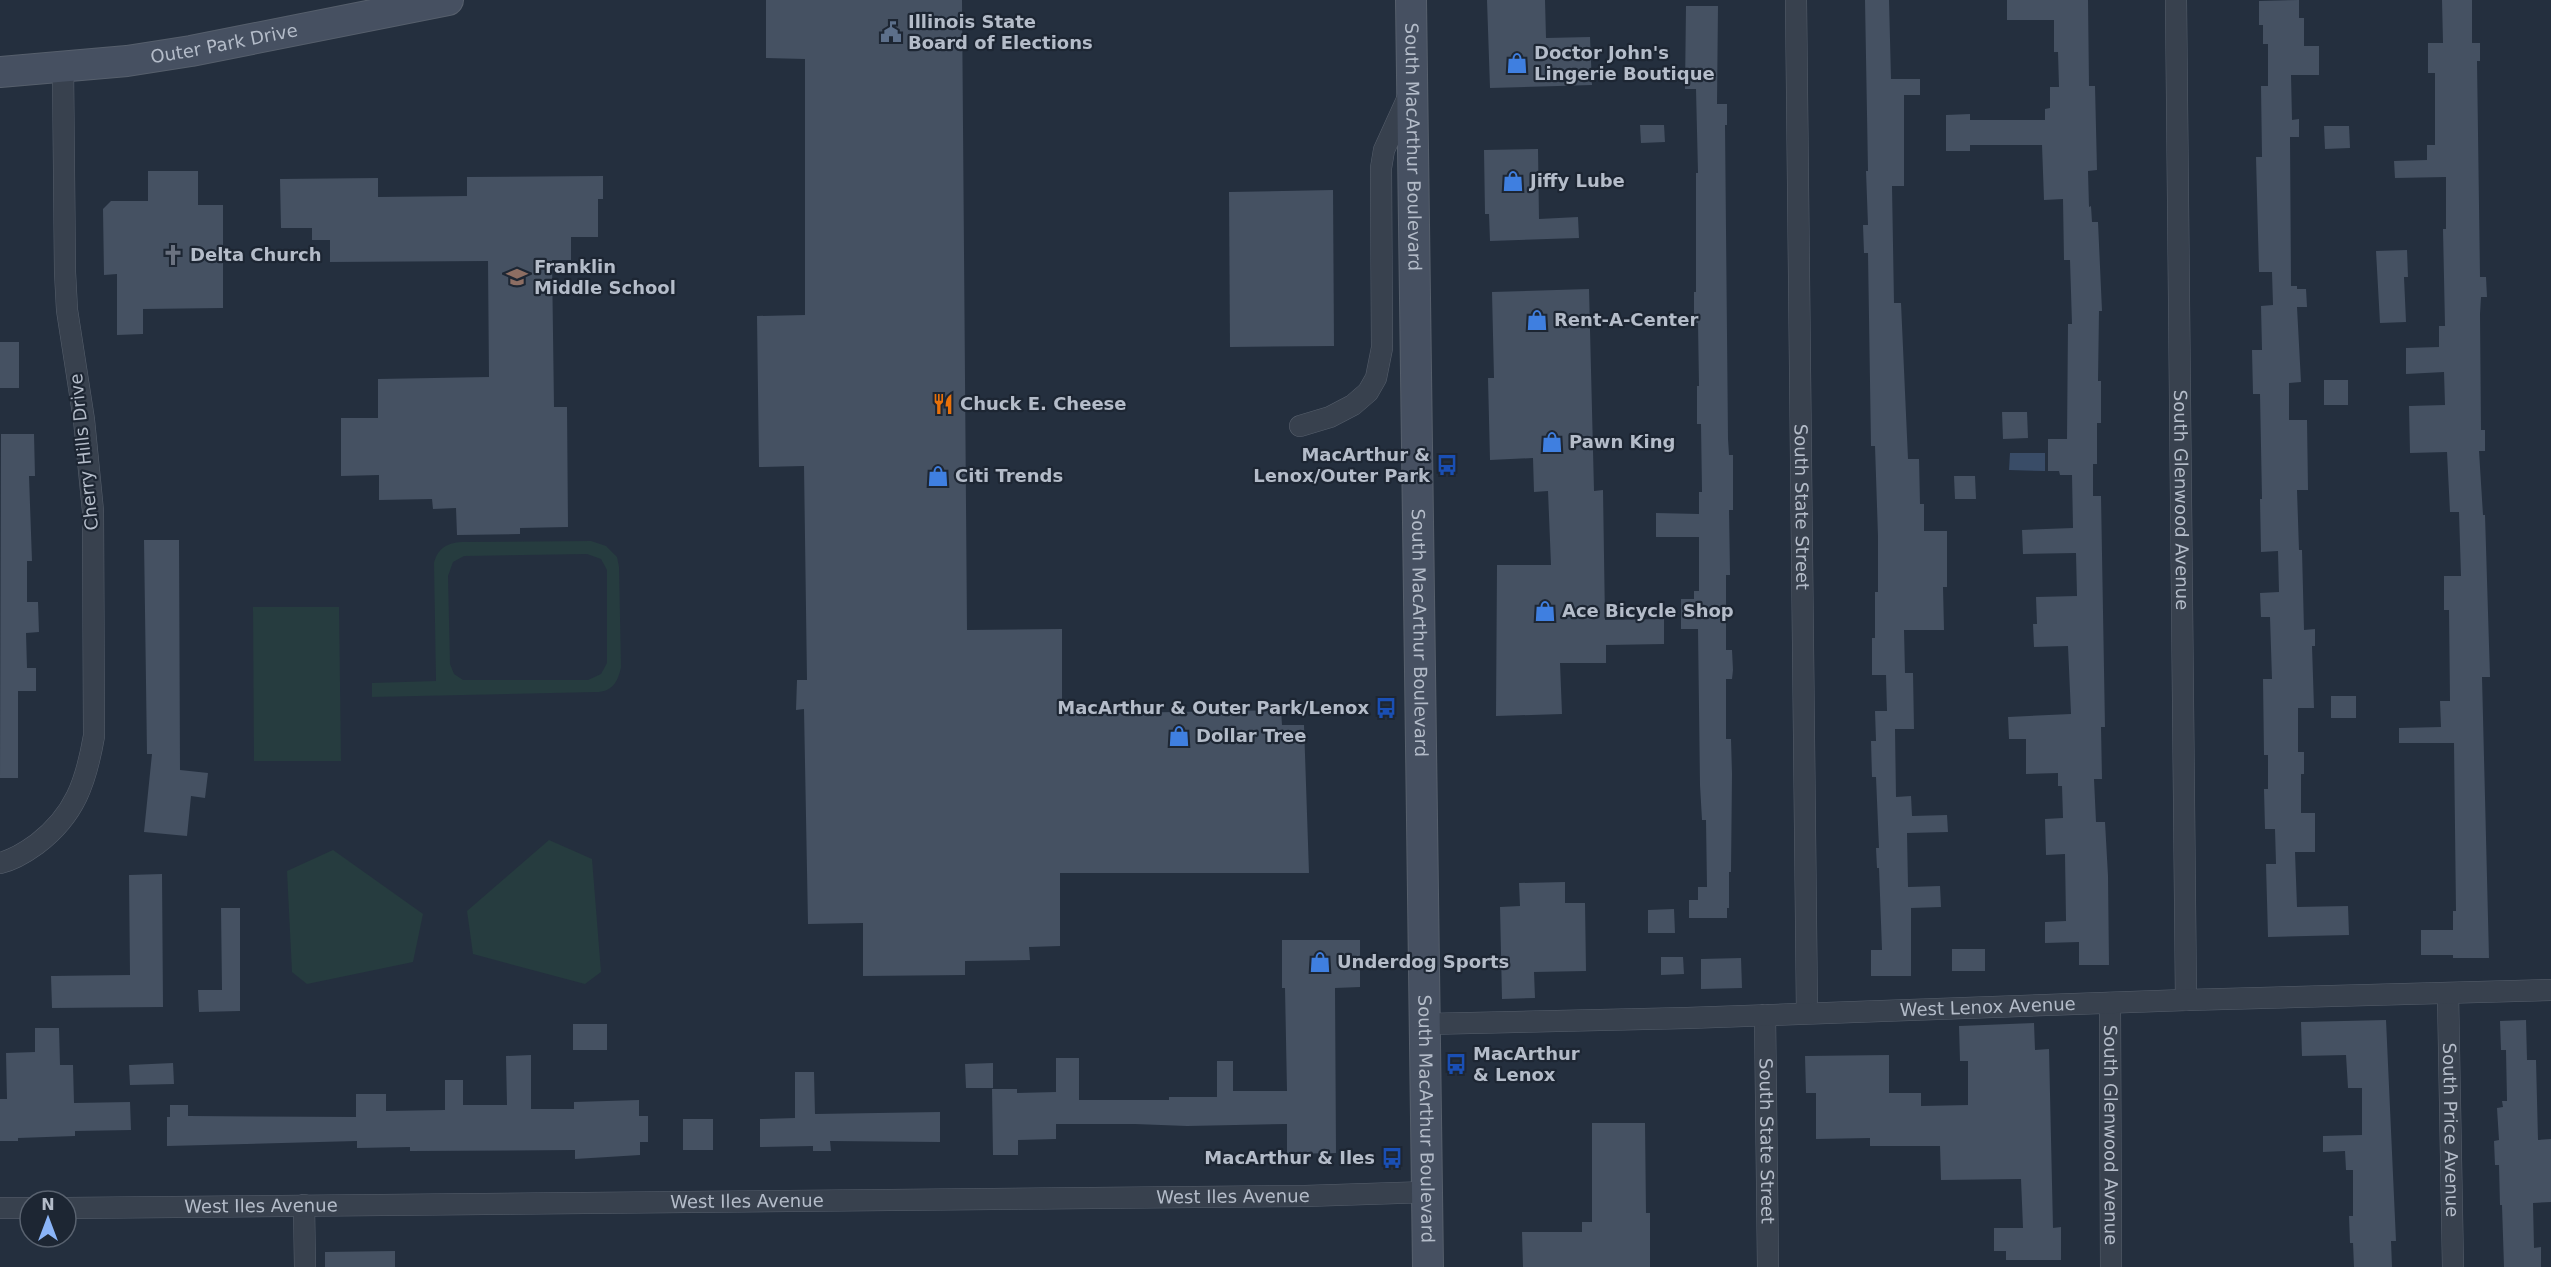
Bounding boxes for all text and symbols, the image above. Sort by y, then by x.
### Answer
place label: Illinois State Board of Elections [908,11,1093,53]
street label: Outer Park Drive [149,19,299,67]
public building icon: Illinois State Board of Elections [879,20,903,44]
street label: South MacArthur Boulevard [1401,23,1426,271]
place label: Doctor John's Lingerie Boutique [1534,42,1715,84]
shop icon: Doctor John's Lingerie Boutique [1505,51,1529,75]
shop icon: Jiffy Lube [1501,169,1525,193]
place label: Jiffy Lube [1528,170,1625,191]
church icon: Delta Church [161,243,185,267]
place label: Delta Church [190,244,322,265]
place label: Franklin Middle School [534,256,676,298]
school or university icon: Franklin Middle School [505,265,529,289]
shop icon: Rent-A-Center [1525,308,1549,332]
place label: Rent-A-Center [1554,309,1698,330]
street label: Cherry Hills Drive [65,373,102,531]
street label: South Glenwood Avenue [2170,390,2193,610]
restaurant icon: Chuck E. Cheese [931,392,955,416]
place label: Chuck E. Cheese [960,393,1127,414]
street label: South State Street [1791,424,1813,590]
shop icon: Pawn King [1540,430,1564,454]
place label: Pawn King [1569,431,1675,452]
place label: MacArthur & Lenox/Outer Park [1253,444,1431,486]
bus stop icon: MacArthur & Lenox/Outer Park [1435,453,1459,477]
shop icon: Citi Trends [926,464,950,488]
place label: Citi Trends [955,465,1063,486]
street label: South MacArthur Boulevard [1408,509,1432,757]
shop icon: Ace Bicycle Shop [1533,599,1557,623]
place label: Ace Bicycle Shop [1562,600,1734,621]
bus stop icon: MacArthur & Outer Park/Lenox [1374,696,1398,720]
place label: MacArthur & Outer Park/Lenox [1057,697,1369,718]
shop icon: Dollar Tree [1167,724,1191,748]
place label: Dollar Tree [1196,725,1307,746]
shop icon: Underdog Sports [1308,950,1332,974]
place label: Underdog Sports [1337,951,1509,972]
street label: West Lenox Avenue [1899,993,2076,1020]
street label: South MacArthur Boulevard [1414,995,1439,1243]
street label: South Glenwood Avenue [2100,1025,2122,1245]
street label: South Price Avenue [2439,1042,2463,1217]
place label: MacArthur & Lenox [1473,1043,1580,1085]
bus stop icon: MacArthur & Lenox [1444,1052,1468,1076]
street label: South State Street [1756,1058,1778,1224]
bus stop icon: MacArthur & Iles [1380,1146,1404,1170]
place label: MacArthur & Iles [1204,1147,1375,1168]
street label: West Iles Avenue [1156,1185,1310,1207]
north arrow [18,1189,78,1249]
street label: West Iles Avenue [670,1190,824,1212]
street label: West Iles Avenue [184,1194,338,1217]
text: N [41,1195,55,1214]

